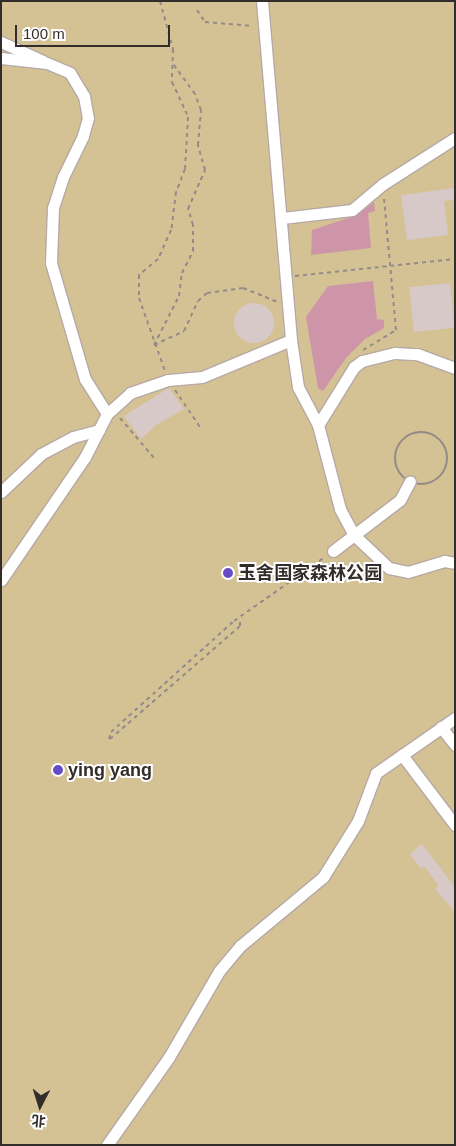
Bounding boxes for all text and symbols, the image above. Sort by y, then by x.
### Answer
scale bar [18,15,172,47]
text: 100 m [23,25,65,42]
place label: 玉舍国家森林公园 [238,562,382,584]
marker: 玉舍国家森林公园 [222,567,234,579]
place label: ying yang [68,759,152,781]
marker: ying yang [52,764,64,776]
north arrow [15,1081,65,1131]
text: 北 [31,1112,46,1130]

